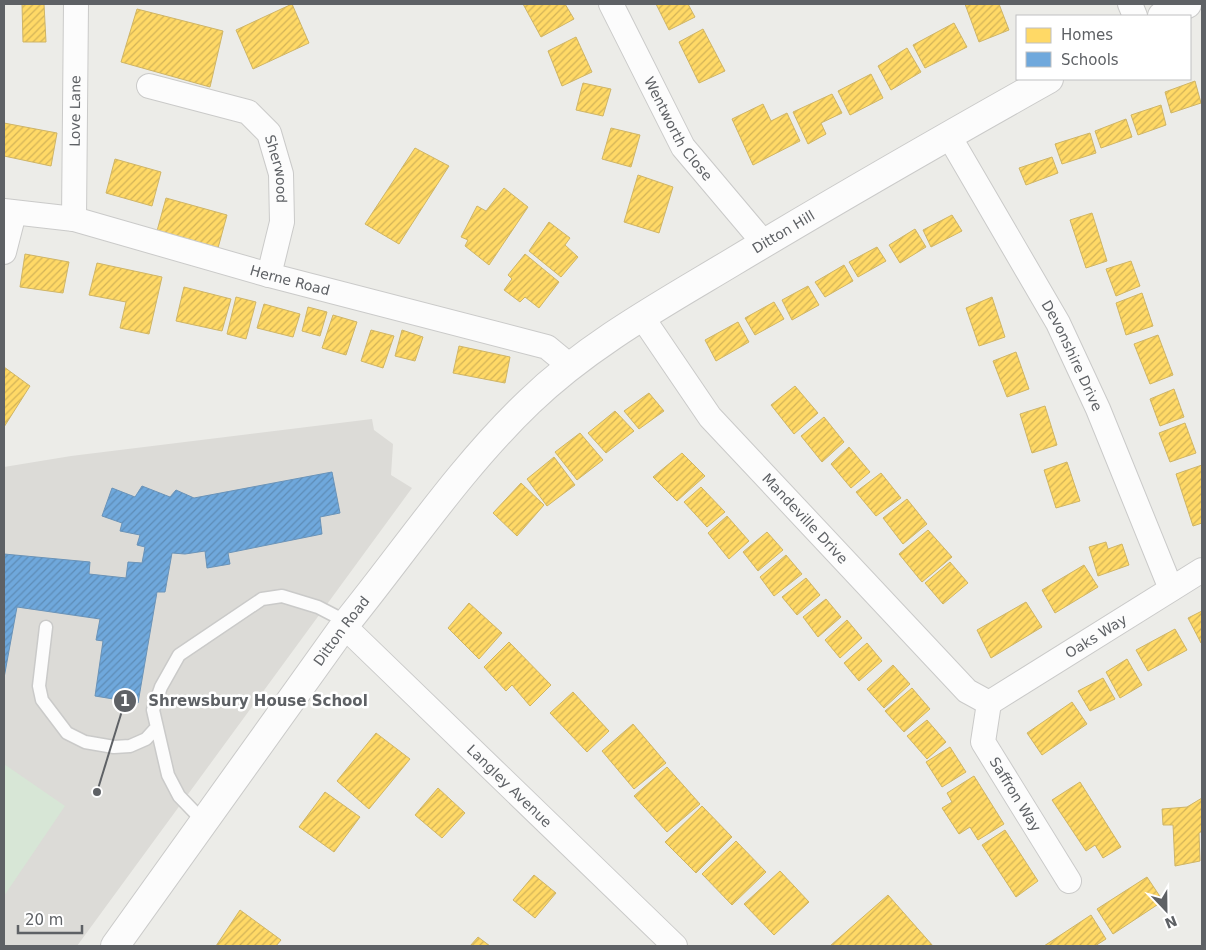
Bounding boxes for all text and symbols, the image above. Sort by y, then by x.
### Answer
legend [1016,15,1191,80]
text: Homes [1061,26,1113,44]
text: Schools [1061,51,1119,69]
street label: Wentworth Close [641,74,716,184]
street label: Love Lane [67,75,83,147]
street label: Sherwood [262,133,290,203]
street label: Ditton Hill [749,207,817,256]
street label: Herne Road [248,262,332,298]
street label: Devonshire Drive [1038,297,1106,414]
street label: Mandeville Drive [759,470,851,567]
street label: Ditton Road [310,593,373,669]
street label: Oaks Way [1062,611,1130,661]
callout: Shrewsbury House School [113,686,377,716]
text: 1 [120,692,130,710]
text: Shrewsbury House School [148,692,368,710]
street label: Langley Avenue [464,741,555,830]
street label: Saffron Way [986,754,1044,834]
north arrow [1141,885,1191,935]
scale bar [18,902,81,934]
text: 20 m [25,911,63,929]
text: N [1162,912,1179,932]

